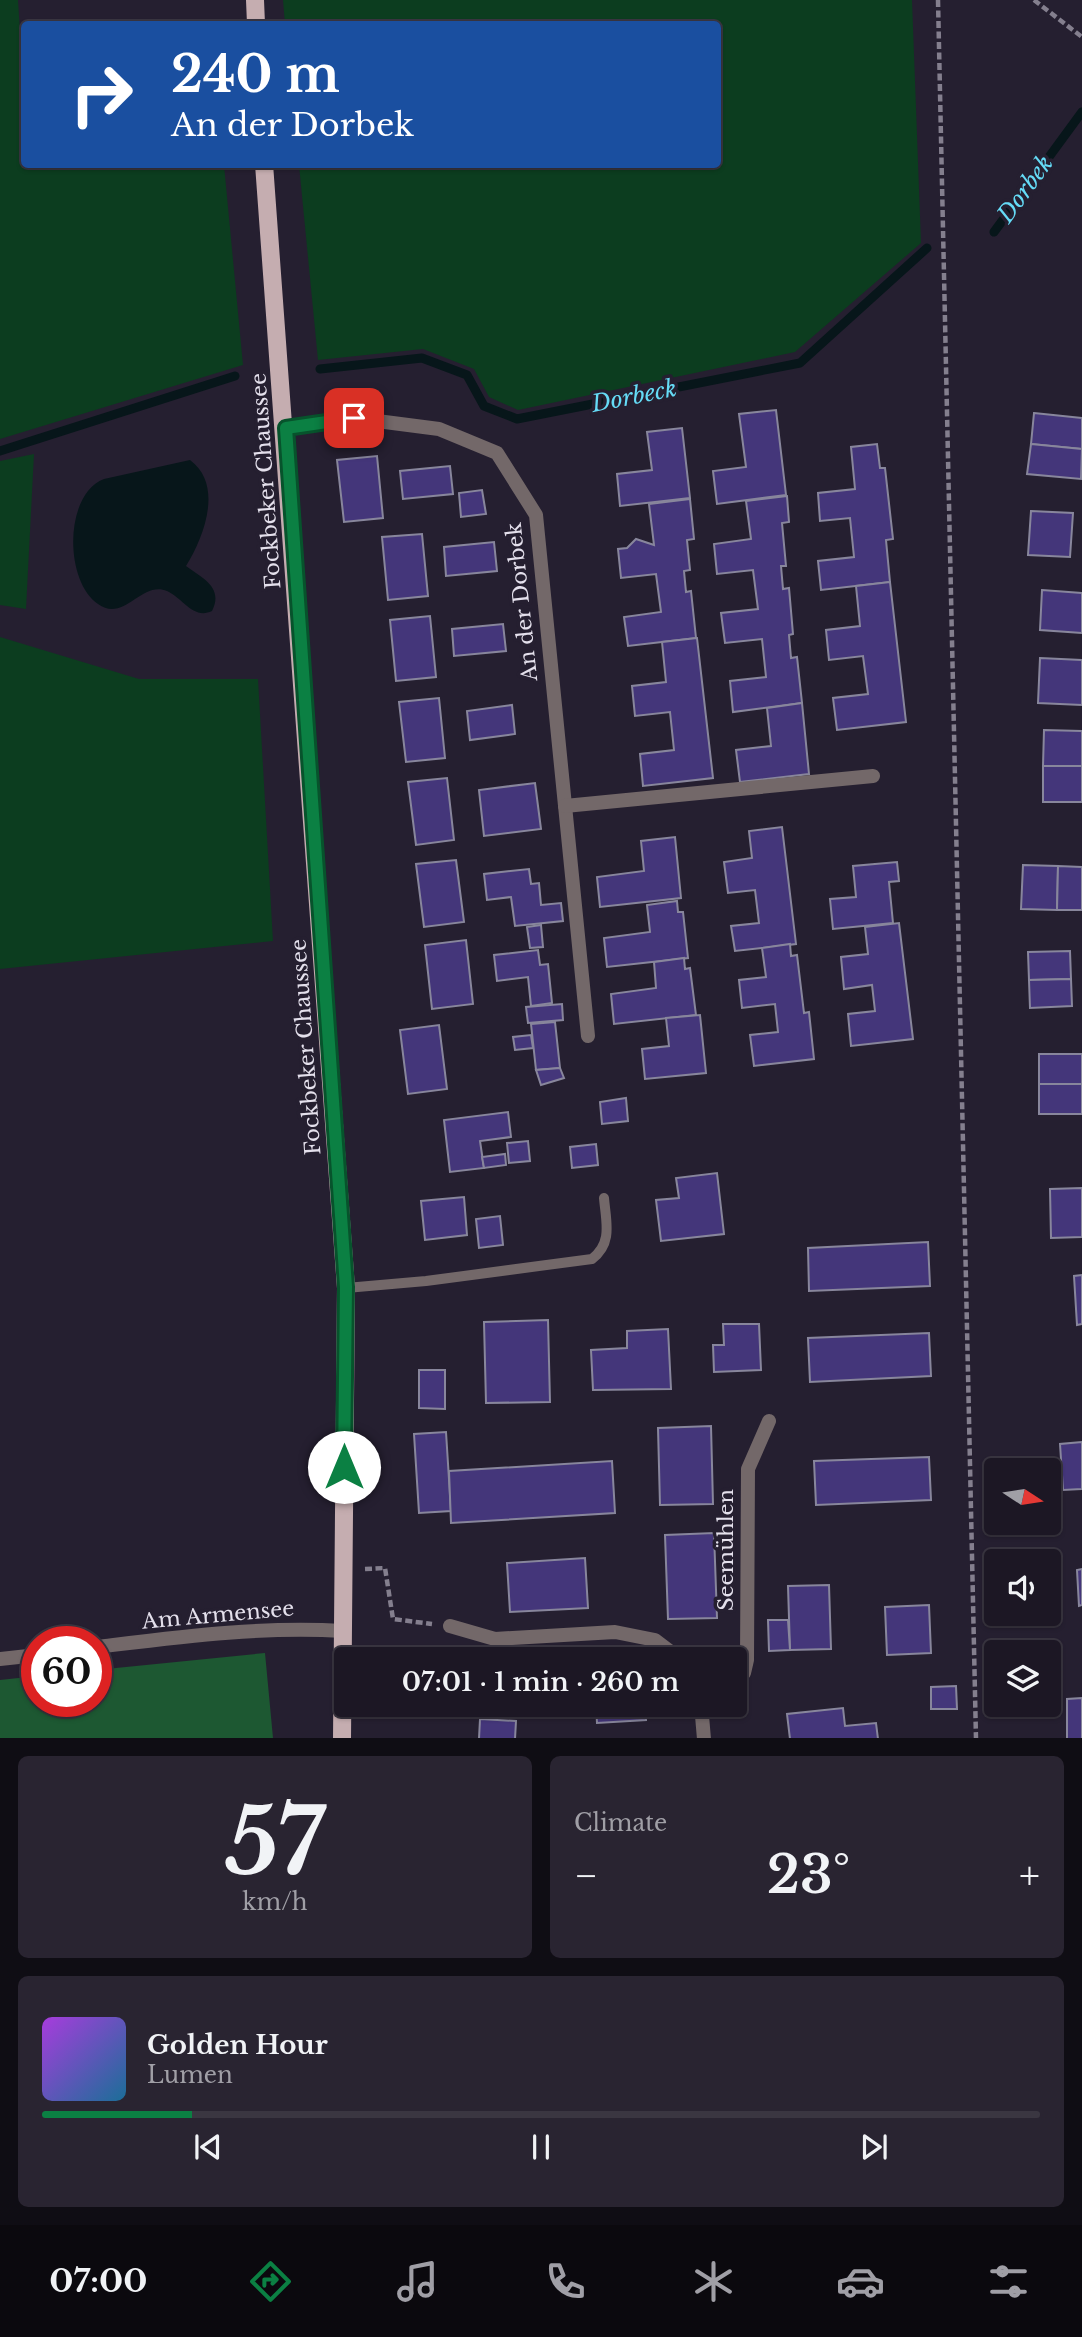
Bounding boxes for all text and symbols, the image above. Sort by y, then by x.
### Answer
text: 240 m [171,44,340,105]
icon: right [56,49,147,140]
text: An der Dorbek [171,105,414,145]
water label: Dorbek [991,150,1059,229]
street label: Fockbeker Chaussee [245,372,287,590]
water label: Dorbeck [588,374,679,418]
pin [324,388,384,448]
icon: arrive [335,399,373,437]
street label: An der Dorbek [501,521,543,684]
street label: Fockbeker Chaussee [285,938,327,1156]
position arrow [307,1430,381,1504]
north arrow [984,1458,1060,1535]
map controls [984,1458,1061,1717]
street label: Seemühlen [713,1489,739,1611]
button: sound [984,1549,1061,1626]
street label: Am Armensee [140,1595,295,1635]
speed limit sign: 60 [21,1626,112,1717]
button: layers [984,1640,1061,1717]
text: 07:01 · 1 min · 260 m [402,1666,679,1698]
text: 57 [224,1786,326,1899]
text: Climate [574,1809,667,1837]
text: 23° [767,1843,850,1907]
text: − [574,1852,598,1899]
text: + [1019,1852,1040,1899]
text: km/h [242,1888,308,1916]
text: Golden Hour [147,2029,328,2061]
text: Lumen [147,2061,233,2089]
icon: previous [189,2128,227,2166]
icon: pause [522,2128,560,2166]
icon: next [855,2128,893,2166]
icon: directions [246,2257,295,2306]
icon: music [393,2257,442,2306]
icon: phone [541,2257,590,2306]
icon: climate [689,2257,738,2306]
icon: car [836,2257,885,2306]
icon: filters [984,2257,1033,2306]
text: 07:00 [49,2261,147,2301]

